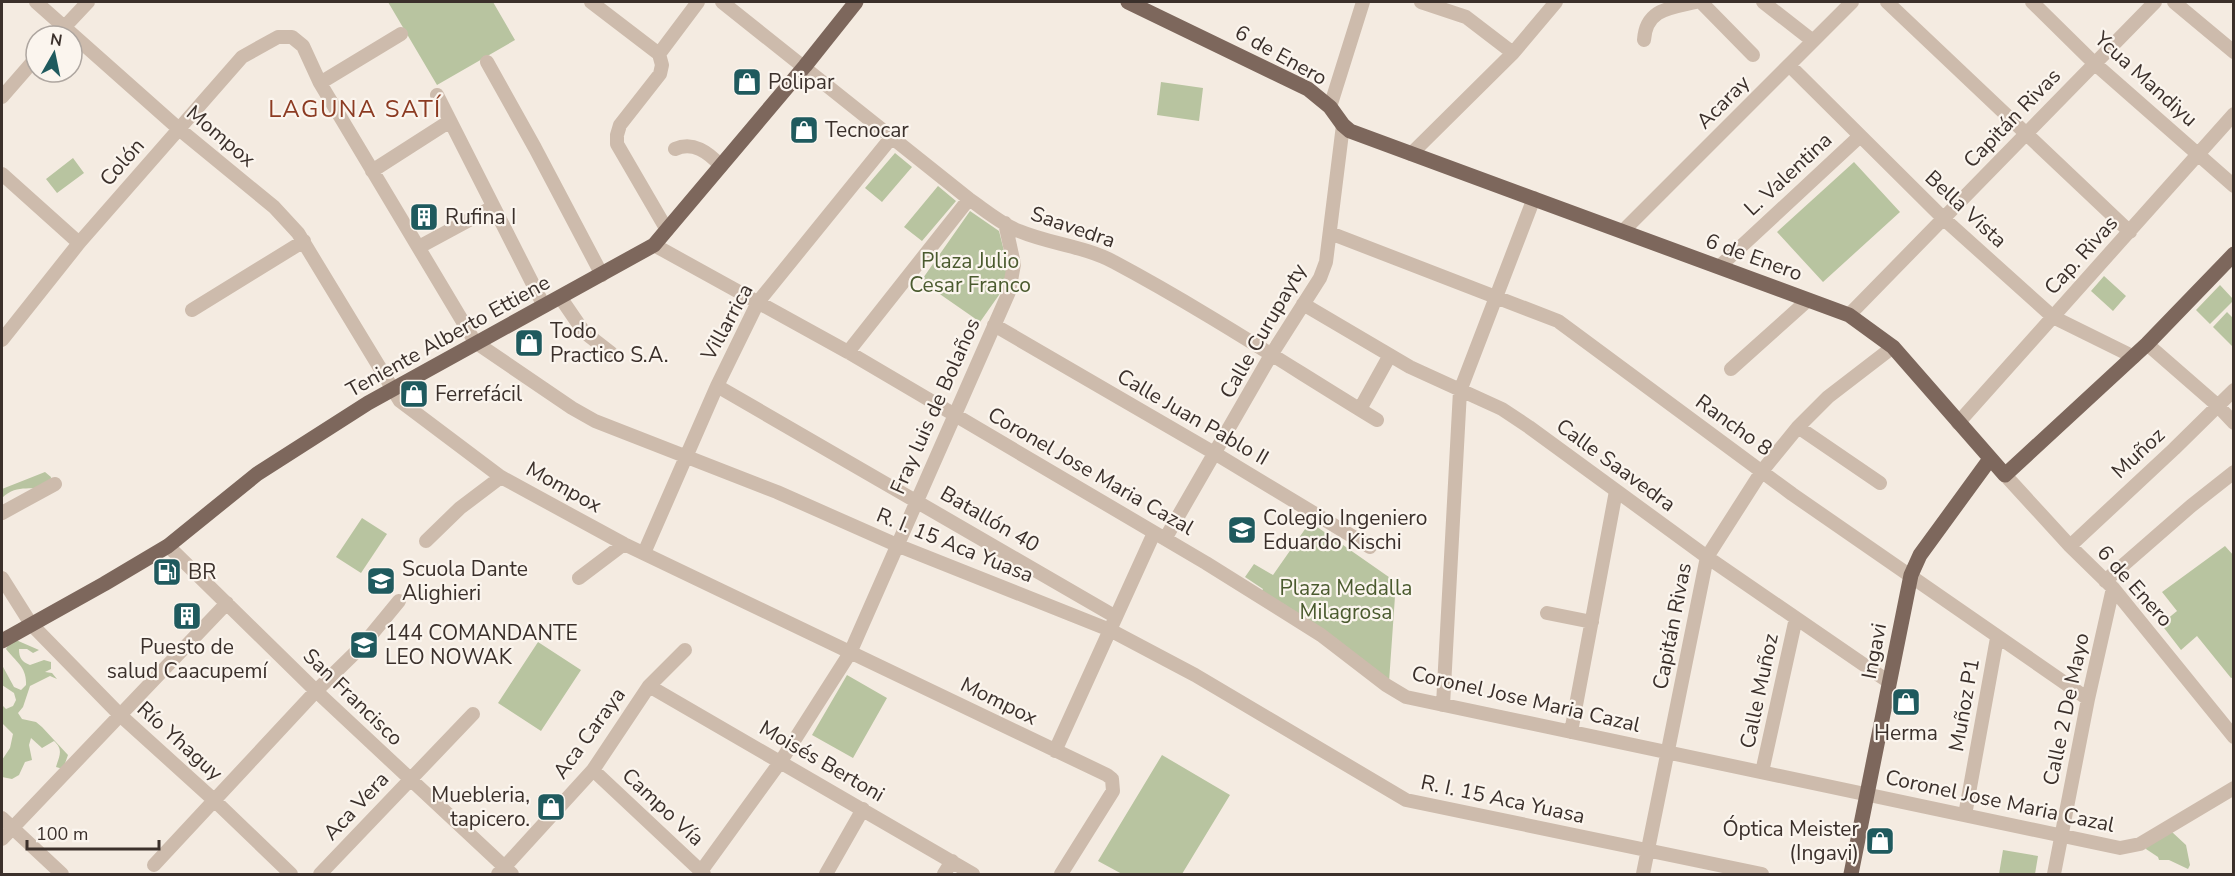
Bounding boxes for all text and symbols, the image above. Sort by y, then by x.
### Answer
street label: 6 de Enero [1230,18,1332,92]
north arrow [24,24,84,84]
street label: Ycua Mandiyu [2088,25,2204,133]
text: N [49,28,64,52]
street label: Capitán Rivas [1957,62,2067,174]
shop icon: Polipar [731,66,763,98]
place label: Polipar [768,68,835,96]
street label: Acaray [1690,69,1756,135]
district label: LAGUNA SATÍ [268,93,442,125]
street label: Mompox [180,99,262,173]
shop icon: Tecnocar [788,114,820,146]
place label: Tecnocar [825,116,909,144]
street label: L. Valentina [1738,126,1838,222]
street label: Colón [93,132,151,192]
street label: Bella Vista [1919,164,2013,254]
street label: Saavedra [1027,199,1119,255]
building icon: Rufina I [408,201,440,233]
place label: Rufina I [445,203,516,231]
street label: Cap. Rivas [2038,209,2124,301]
street label: 6 de Enero [1702,227,1806,287]
park label: Plaza Julio Cesar Franco [909,247,1031,299]
street label: Calle Curupayty [1213,258,1313,404]
street label: Teniente Alberto Ettiene [341,268,555,404]
street label: Villarrica [694,279,760,366]
street label: Fray luis de Bolaños [884,314,986,498]
place label: Todo Practico S.A. [550,317,669,369]
shop icon: Todo Practico S.A. [513,327,545,359]
street label: Calle Juan Pablo II [1112,362,1274,472]
shop icon: Ferrefácil [398,378,430,410]
place label: Ferrefácil [435,380,523,408]
street label: Rancho 8 [1690,388,1778,462]
street label: Coronel Jose Maria Cazal [983,400,1200,542]
street label: Calle Saavedra [1551,412,1681,518]
street label: Muñoz [2105,421,2171,485]
street label: Mompox [521,455,607,519]
street label: Batallón 40 [935,479,1045,559]
street label: R. I. 15 Aca Yuasa [872,501,1038,589]
place label: Colegio Ingeniero Eduardo Kischi [1263,504,1427,556]
school or university icon: Colegio Ingeniero Eduardo Kischi [1226,514,1258,546]
street label: 6 de Enero [2091,539,2179,633]
place label: Scuola Dante Alighieri [402,555,528,607]
fuel station icon: BR [151,556,183,588]
place label: BR [188,558,216,586]
street label: Capitán Rivas [1646,560,1698,692]
school or university icon: Scuola Dante Alighieri [365,565,397,597]
park label: Plaza Medalla Milagrosa [1280,574,1412,626]
building icon: Puesto de salud Caacupemí [171,600,203,632]
place label: 144 COMANDANTE LEO NOWAK [385,619,578,671]
street label: Ingavi [1855,621,1893,681]
school or university icon: 144 COMANDANTE LEO NOWAK [348,629,380,661]
street label: Calle 2 De Mayo [2036,630,2096,788]
street label: Calle Muñoz [1733,631,1785,751]
place label: Puesto de salud Caacupemí [107,633,268,685]
street label: San Francisco [297,642,409,752]
street label: Muñoz P1 [1942,656,1986,754]
street label: Coronel Jose Maria Cazal [1409,659,1644,739]
street label: Mompox [956,670,1042,732]
street label: Aca Caraya [546,682,632,784]
shop icon: Herma [1890,686,1922,718]
street label: Río Yhaguy [131,695,229,787]
street label: Moisés Bertoni [754,714,890,808]
place label: Herma [1874,719,1938,747]
street label: Campo Vía [616,762,710,852]
street label: Coronel Jose Maria Cazal [1883,763,2118,839]
street label: Aca Vera [317,766,395,846]
street label: R. I. 15 Aca Yuasa [1418,768,1588,830]
place label: Muebleria, tapicero. [431,781,530,833]
shop icon: Muebleria, tapicero. [535,791,567,823]
scale bar [27,813,159,851]
place label: Óptica Meister (Ingavi) [1722,815,1859,867]
text: 100 m [36,822,88,846]
shop icon: Óptica Meister (Ingavi) [1864,825,1896,857]

